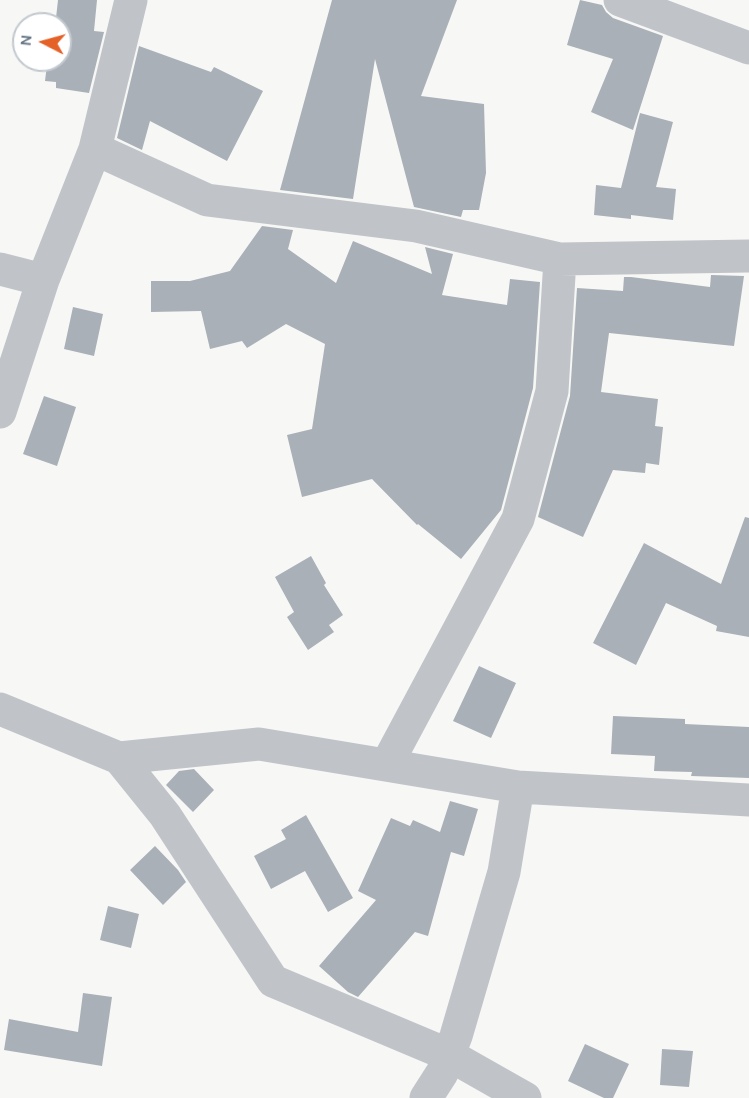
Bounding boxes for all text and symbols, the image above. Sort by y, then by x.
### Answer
north arrow [12,12,72,72]
text: N [16,34,36,47]

